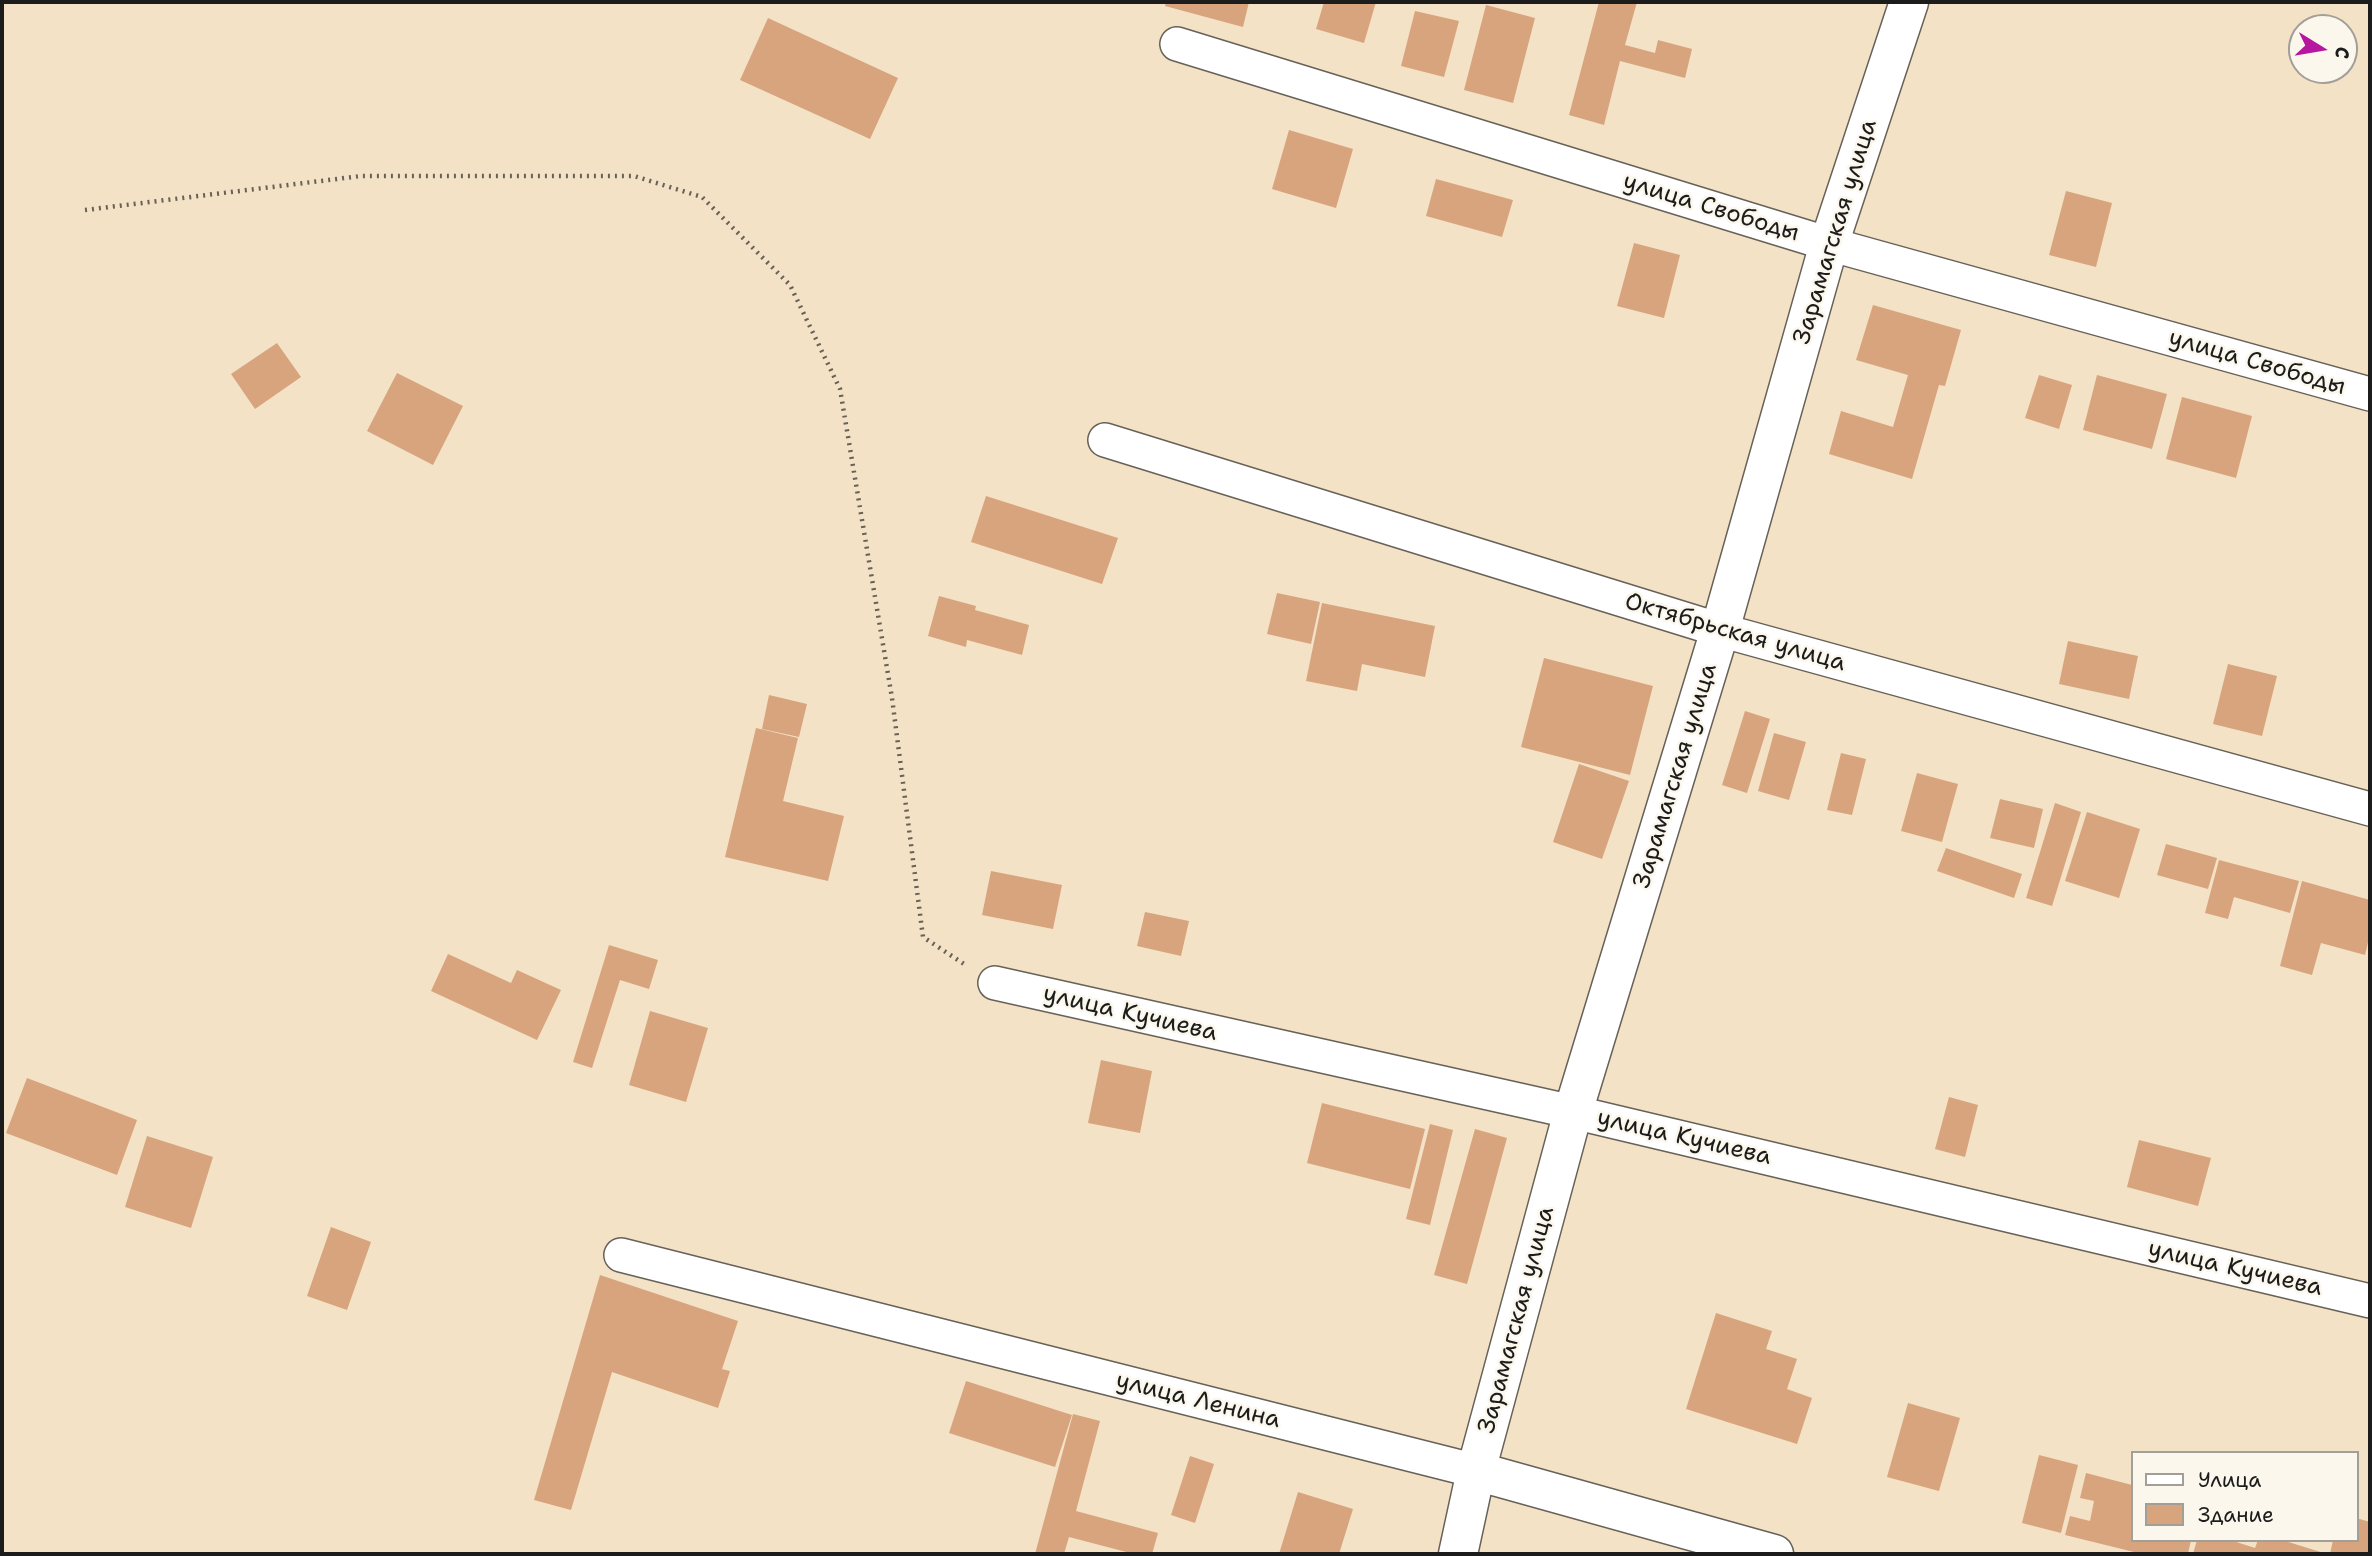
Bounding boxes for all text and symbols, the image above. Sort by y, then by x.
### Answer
north arrow [2288,14,2358,84]
text: С [2329,45,2356,61]
street label: Зарамагская улица [1788,116,1884,348]
street label: улица Свободы [1619,168,1803,248]
street label: улица Свободы [2165,324,2349,402]
street label: Октябрьская улица [1621,588,1849,678]
street label: Зарамагская улица [1628,660,1724,892]
street label: улица Кучиева [1040,980,1220,1048]
street label: улица Кучиева [1594,1104,1774,1172]
street label: Зарамагская улица [1473,1204,1561,1436]
street label: улица Кучиева [2145,1235,2325,1303]
street label: улица Ленина [1113,1367,1283,1435]
legend [2130,1451,2358,1542]
text: Улица [2198,1466,2261,1494]
text: Здание [2198,1501,2274,1529]

